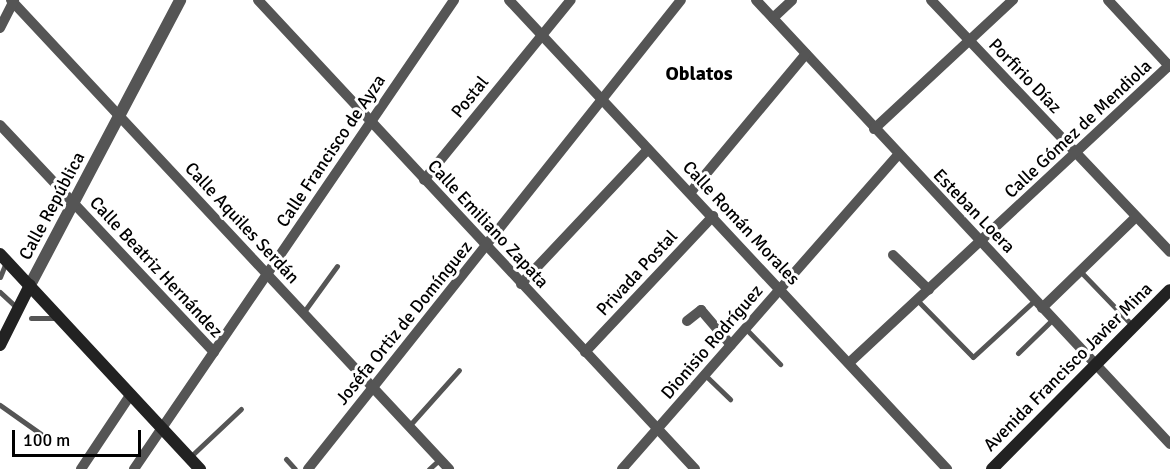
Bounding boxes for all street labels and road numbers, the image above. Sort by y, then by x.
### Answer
street label: Porfirio Díaz [984,34,1066,118]
street label: Calle Gómez de Mendiola [1000,55,1156,203]
street label: Calle Francisco de Ayza [272,71,390,231]
street label: Postal [447,72,493,122]
street label: Calle República [14,148,90,264]
street label: Calle Emiliano Zapata [423,155,553,293]
street label: Calle Román Morales [678,156,804,290]
street label: Calle Aquiles Serdán [180,158,304,288]
street label: Esteban Loera [929,164,1019,258]
street label: Calle Beatriz Hernández [85,192,227,342]
street label: Privada Postal [592,226,682,320]
street label: Joséfa Ortiz de Domínguez [331,237,477,409]
street label: Avenida Francisco Javier Mina [979,278,1157,456]
street label: Dionisio Rodríguez [657,280,767,404]

